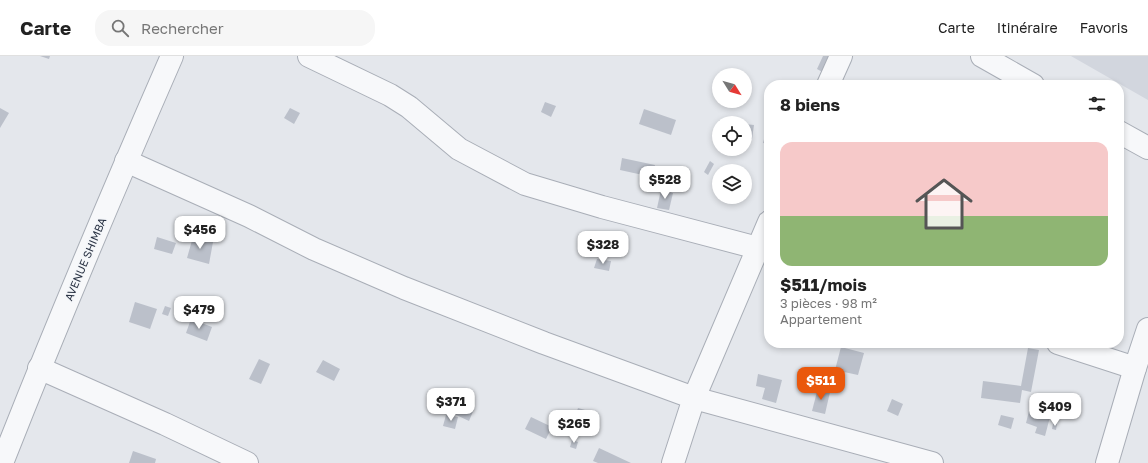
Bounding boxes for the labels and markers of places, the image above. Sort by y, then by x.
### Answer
pin: $528 [641,166,689,200]
pin: $456 [176,216,224,250]
pin: $328 [579,231,627,265]
pin: $479 [175,296,223,330]
pin: $511 [797,367,845,401]
pin: $371 [427,388,475,422]
pin: $409 [1031,393,1079,427]
pin: $265 [550,410,598,444]

